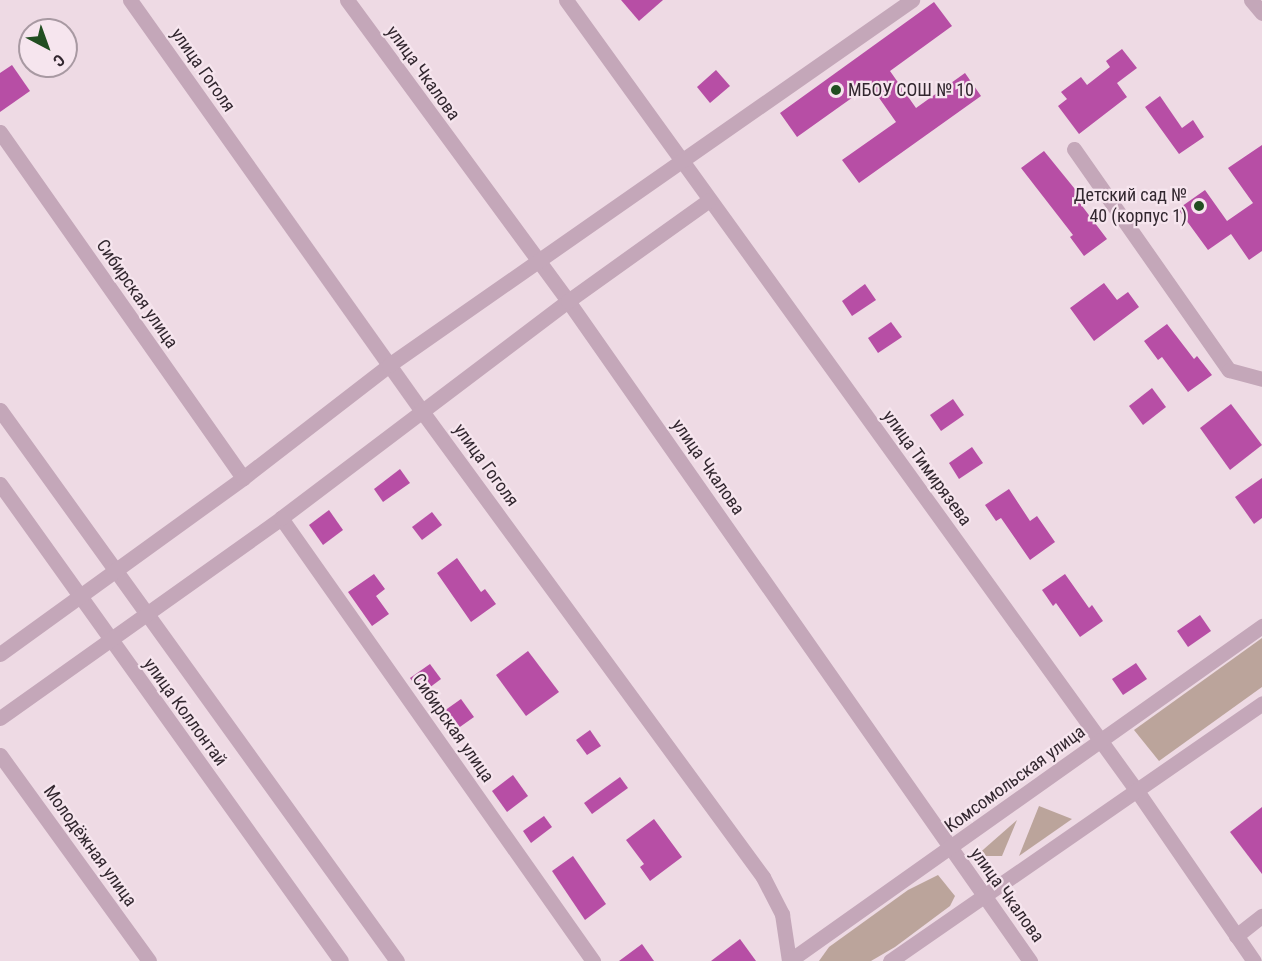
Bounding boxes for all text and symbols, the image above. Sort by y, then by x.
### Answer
north arrow [18,18,78,78]
street label: улица Чкалова [381,21,465,125]
street label: улица Гоголя [166,24,240,116]
text: С [49,50,69,71]
place label: МБОУ СОШ № 10 [848,79,974,101]
marker: МБОУ СОШ № 10 [829,83,843,97]
place label: Детский сад № 40 (корпус 1) [1074,185,1187,228]
marker: Детский сад № 40 (корпус 1) [1192,199,1206,213]
street label: Сибирская улица [91,235,183,353]
street label: улица Тимирязева [878,406,976,530]
street label: улица Чкалова [667,415,749,519]
street label: улица Гоголя [449,419,523,511]
street label: улица Коллонтай [139,654,231,770]
street label: Сибирская улица [407,669,499,787]
street label: Комсомольская улица [941,721,1089,837]
street label: Молодёжная улица [39,781,141,911]
street label: улица Чкалова [965,843,1049,947]

